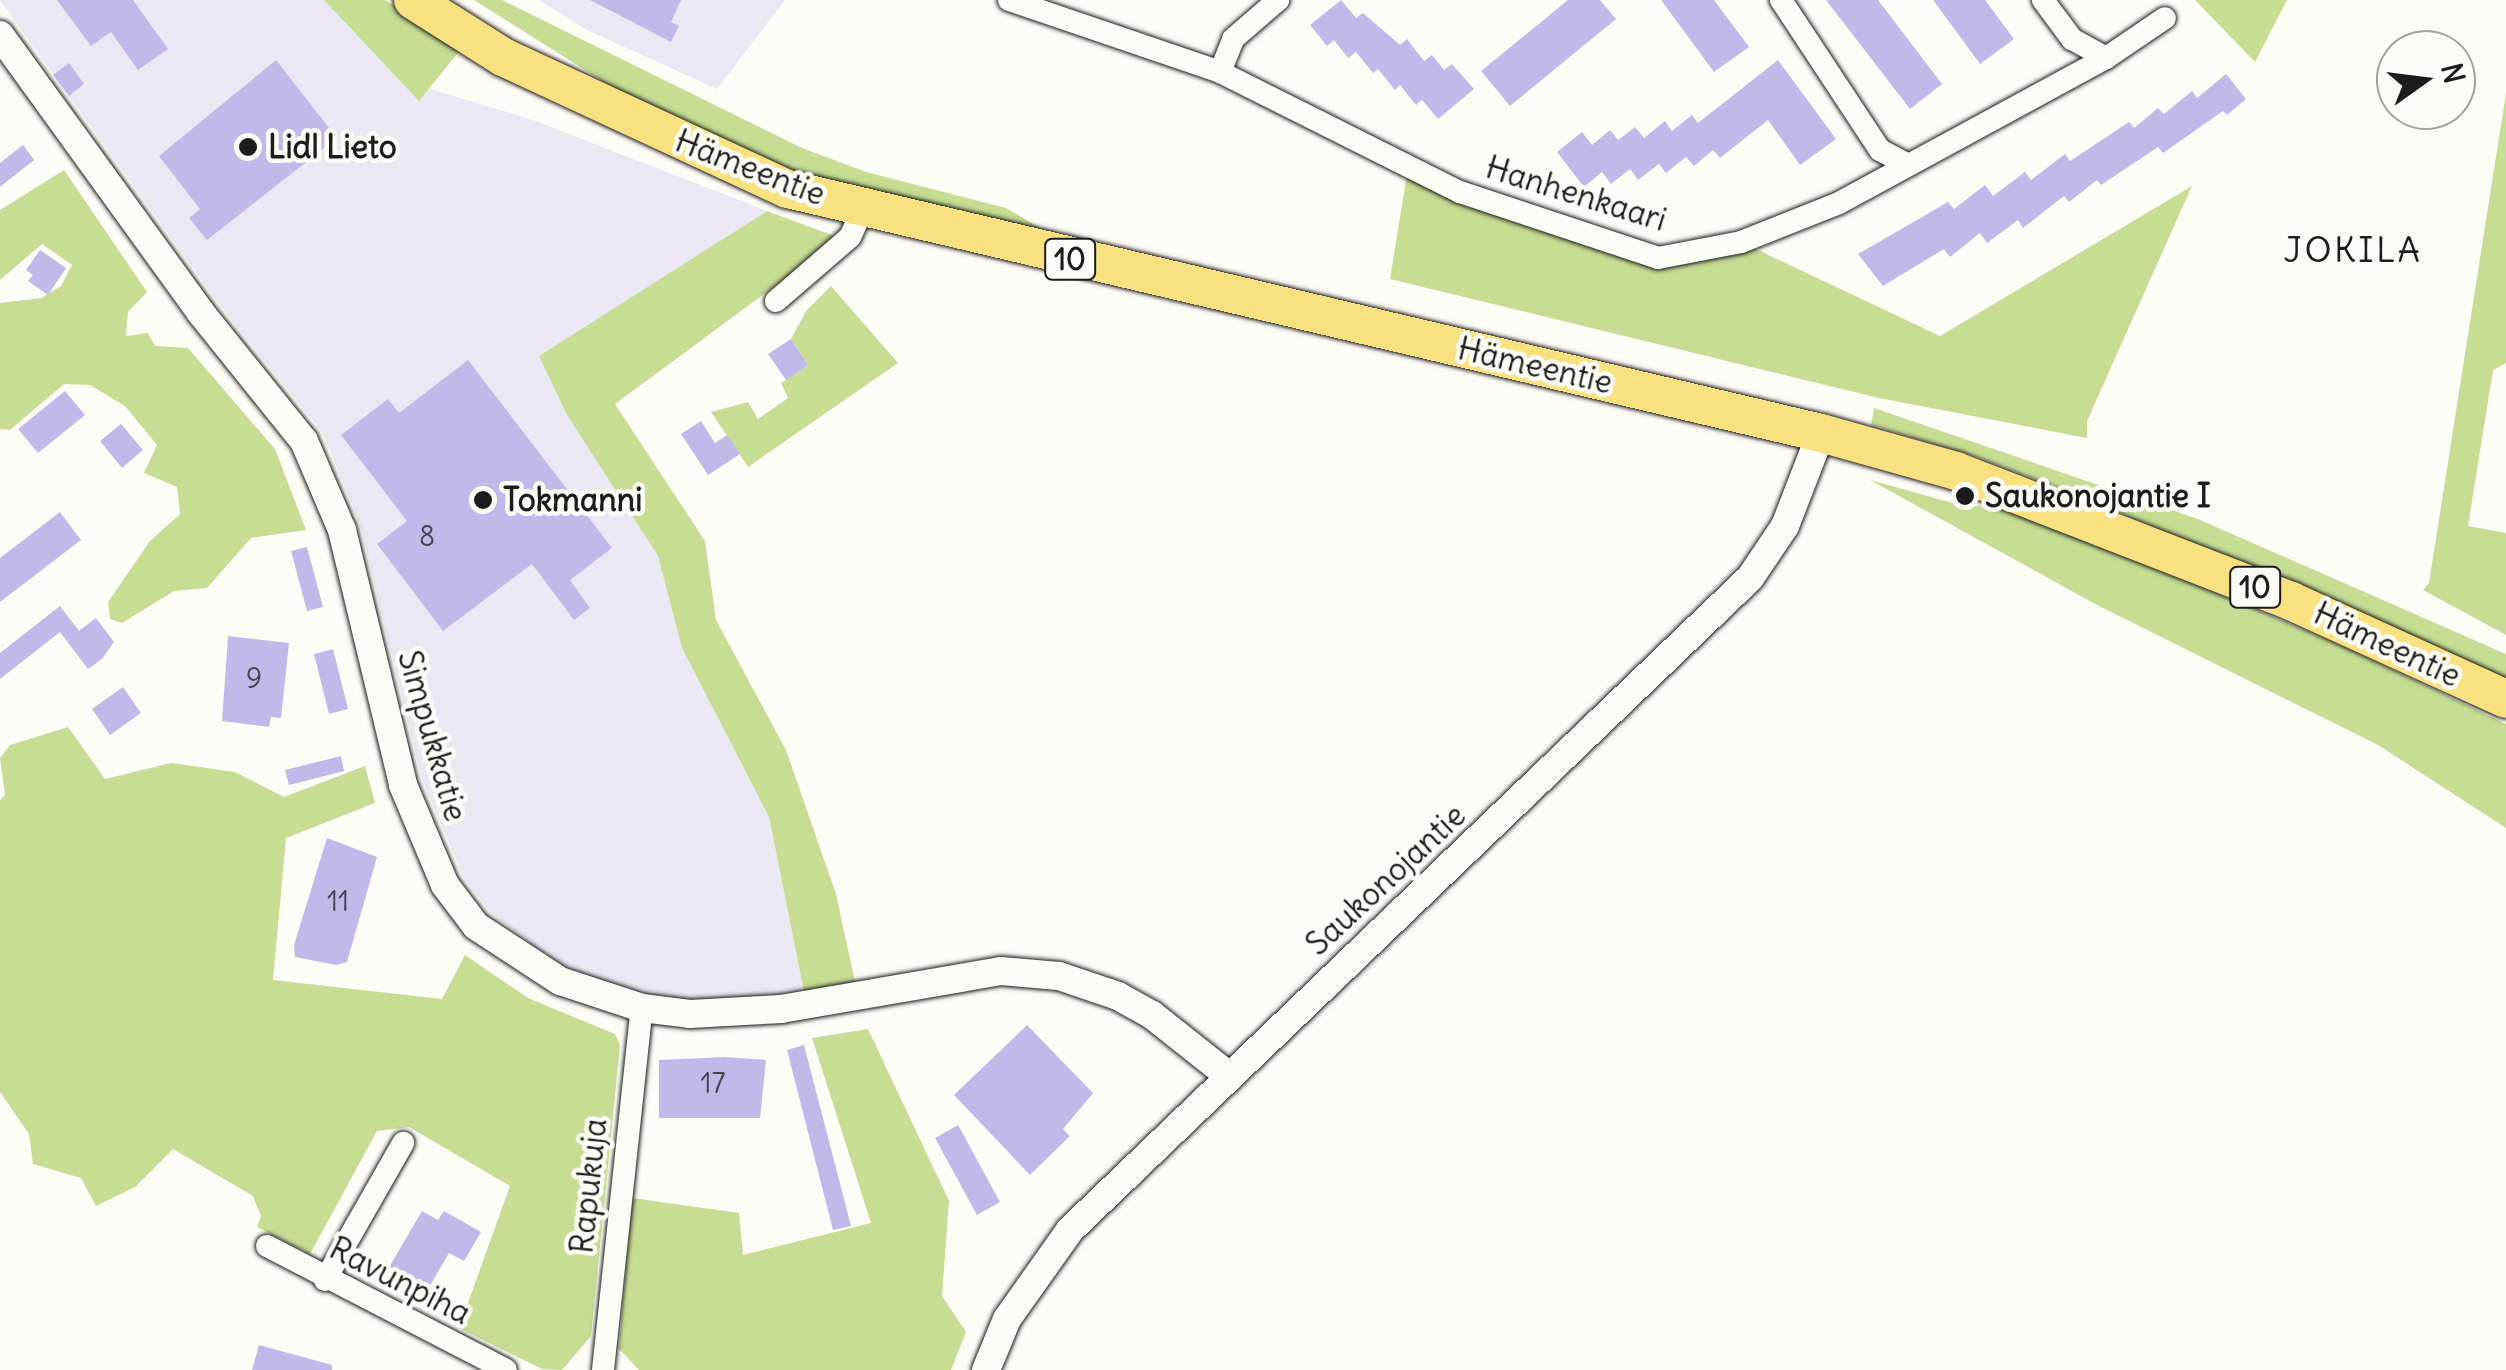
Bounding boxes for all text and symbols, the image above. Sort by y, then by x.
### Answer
north arrow [2376,30,2476,130]
text: N [2433,59,2473,87]
street label: Hämeentie [670,122,830,214]
place label: Lidl Lieto [268,128,397,166]
marker: Lidl Lieto [237,136,259,158]
street label: Hanhenkaari [1481,148,1671,240]
district label: JOKILA [2284,228,2422,270]
road number: 10 [1042,234,1098,284]
street label: Hämeentie [1454,330,1616,402]
place label: Saukonojantie I [1985,477,2211,515]
place label: Tokmanni [503,481,643,519]
marker: Saukonojantie I [1954,485,1976,507]
marker: Tokmanni [472,489,494,511]
house number: 8 [419,519,435,553]
road number: 10 [2228,562,2282,612]
street label: Hämeentie [2308,594,2466,696]
street label: Simpukkatie [389,646,475,826]
house number: 9 [246,661,262,695]
street label: Saukonojantie [1298,796,1474,964]
house number: 11 [327,884,349,918]
house number: 17 [701,1066,725,1100]
street label: Rapukuja [563,1116,615,1256]
street label: Ravunpiha [323,1229,477,1333]

